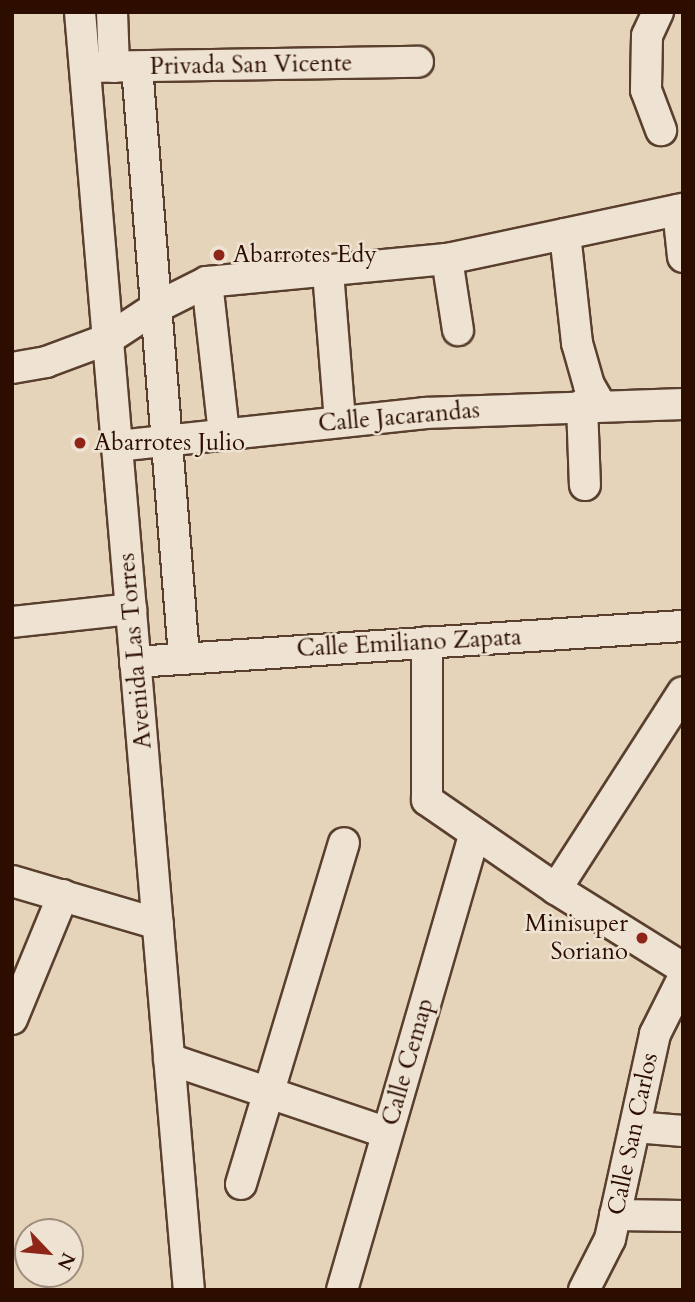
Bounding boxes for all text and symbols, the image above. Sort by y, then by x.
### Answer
street label: Privada San Vicente [149,49,353,81]
place label: Abarrotes Edy [233,241,377,269]
marker: Abarrotes Edy [211,247,227,263]
street label: Calle Jacarandas [317,396,481,438]
place label: Abarrotes Julio [94,429,245,457]
marker: Abarrotes Julio [72,435,88,451]
street label: Avenida Las Torres [112,552,158,750]
street label: Calle Emiliano Zapata [296,623,522,663]
place label: Minisuper Soriano [525,910,628,966]
marker: Minisuper Soriano [634,930,650,946]
street label: Calle Cemap [376,995,440,1129]
street label: Calle San Carlos [602,1050,664,1218]
north arrow [14,1218,84,1288]
text: N [51,1248,81,1274]

